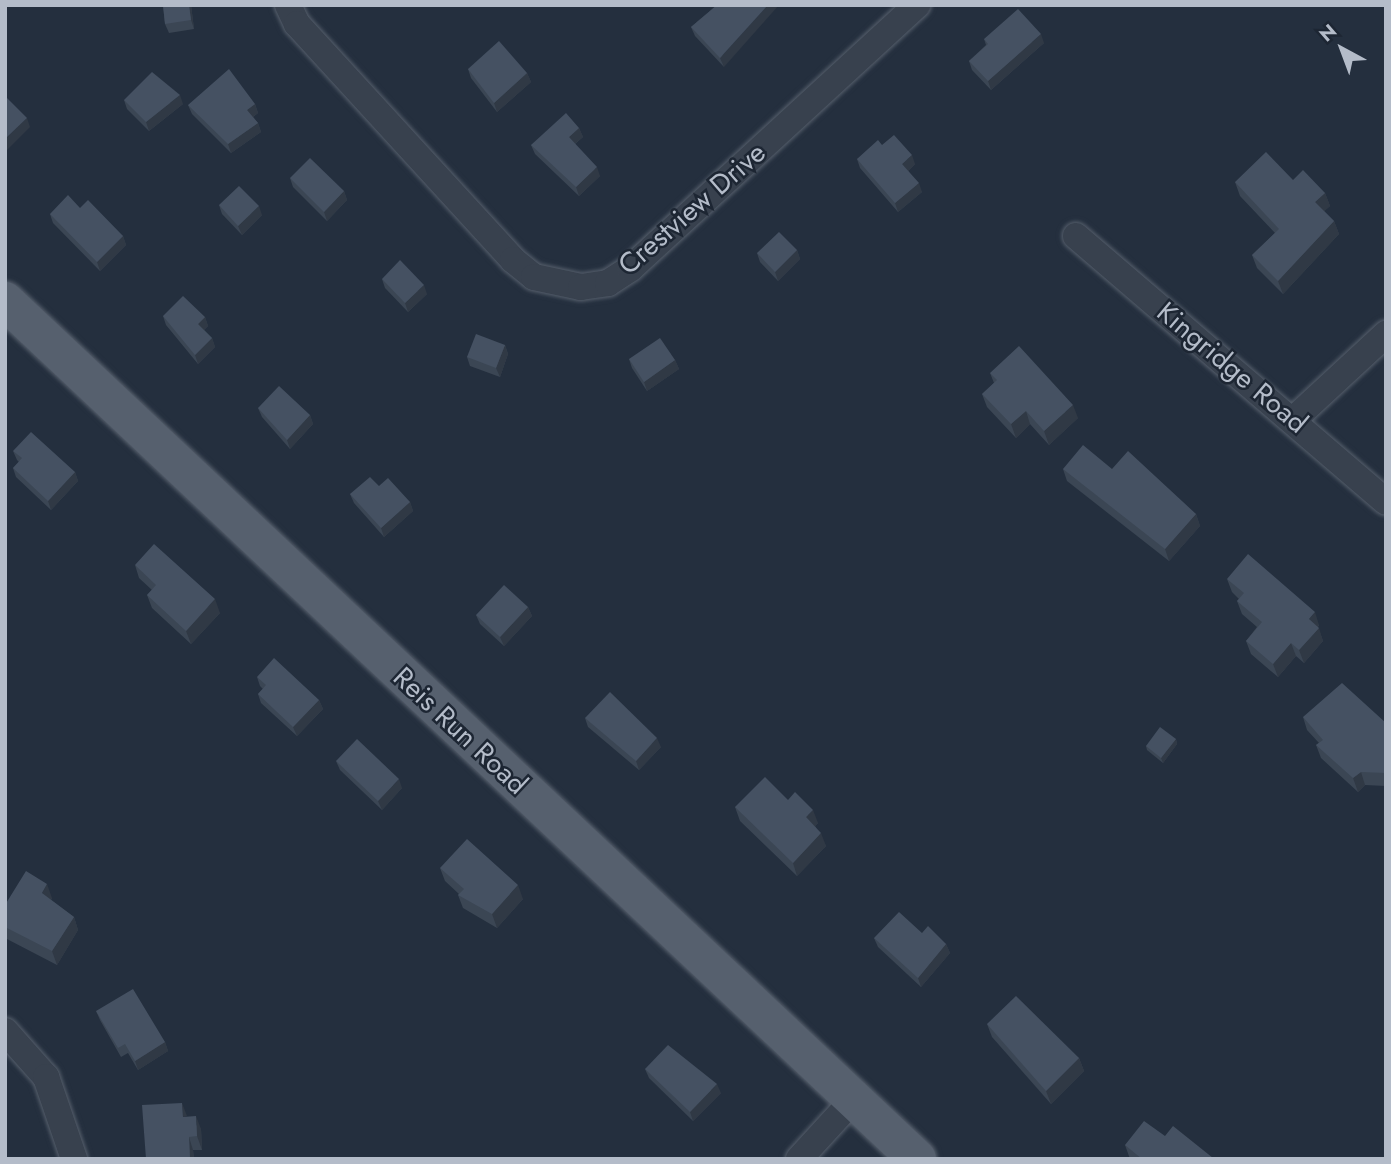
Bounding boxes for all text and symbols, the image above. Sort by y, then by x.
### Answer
north arrow [1307,14,1377,84]
text: N [1313,18,1342,48]
street label: Crestview Drive [612,136,772,282]
street label: Kingridge Road [1150,295,1314,441]
street label: Reis Run Road [386,660,534,802]

